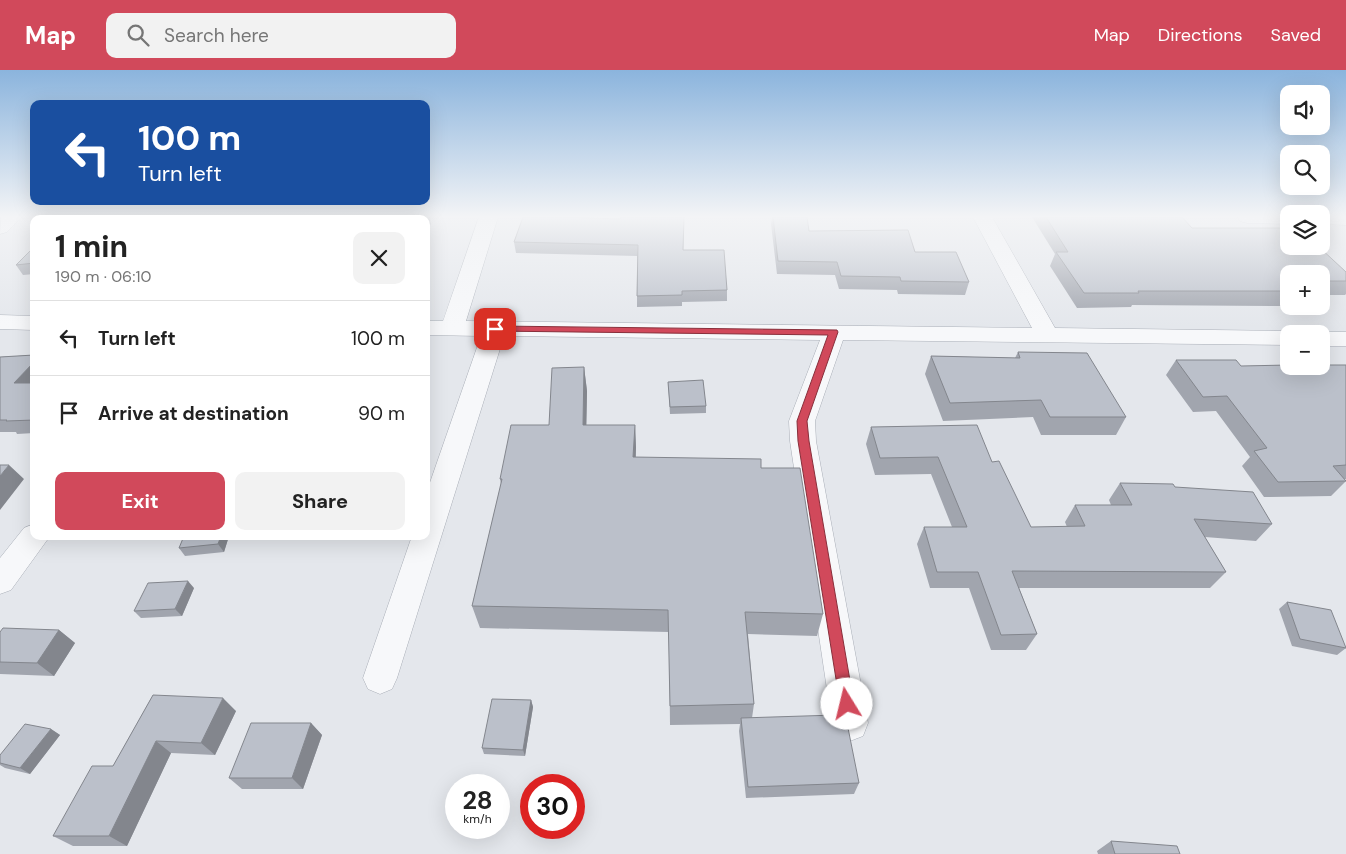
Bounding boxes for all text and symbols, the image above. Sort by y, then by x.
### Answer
search box [106,13,456,58]
text: Map [25,20,76,51]
icon: search [124,21,152,49]
text: Search here [164,23,269,48]
text: Map [1094,23,1130,47]
text: Directions [1158,23,1243,47]
text: Saved [1271,23,1321,47]
map controls [1280,85,1330,375]
button: sound [1280,85,1330,135]
text: 100 m [138,115,241,161]
icon: left [55,120,120,185]
button: search [1280,145,1330,195]
text: Turn left [138,159,222,188]
button: layers [1280,205,1330,255]
text: 1 min [55,227,128,266]
button: close [353,232,405,284]
button: + [1280,265,1330,315]
text: 190 m · 06:10 [55,266,151,287]
pin [474,308,516,350]
icon: arrive [481,315,509,343]
icon: left [55,324,83,352]
button: − [1280,325,1330,375]
text: Turn left [98,326,176,351]
text: 100 m [351,326,405,351]
icon: arrive [55,399,83,427]
text: Arrive at destination [98,401,289,426]
text: 90 m [358,401,405,426]
button: Exit [55,472,225,530]
button: Share [235,472,405,530]
position arrow [820,677,872,729]
speed limit sign: 30 [520,774,585,839]
text: 28 [462,784,493,817]
text: km/h [463,811,492,827]

